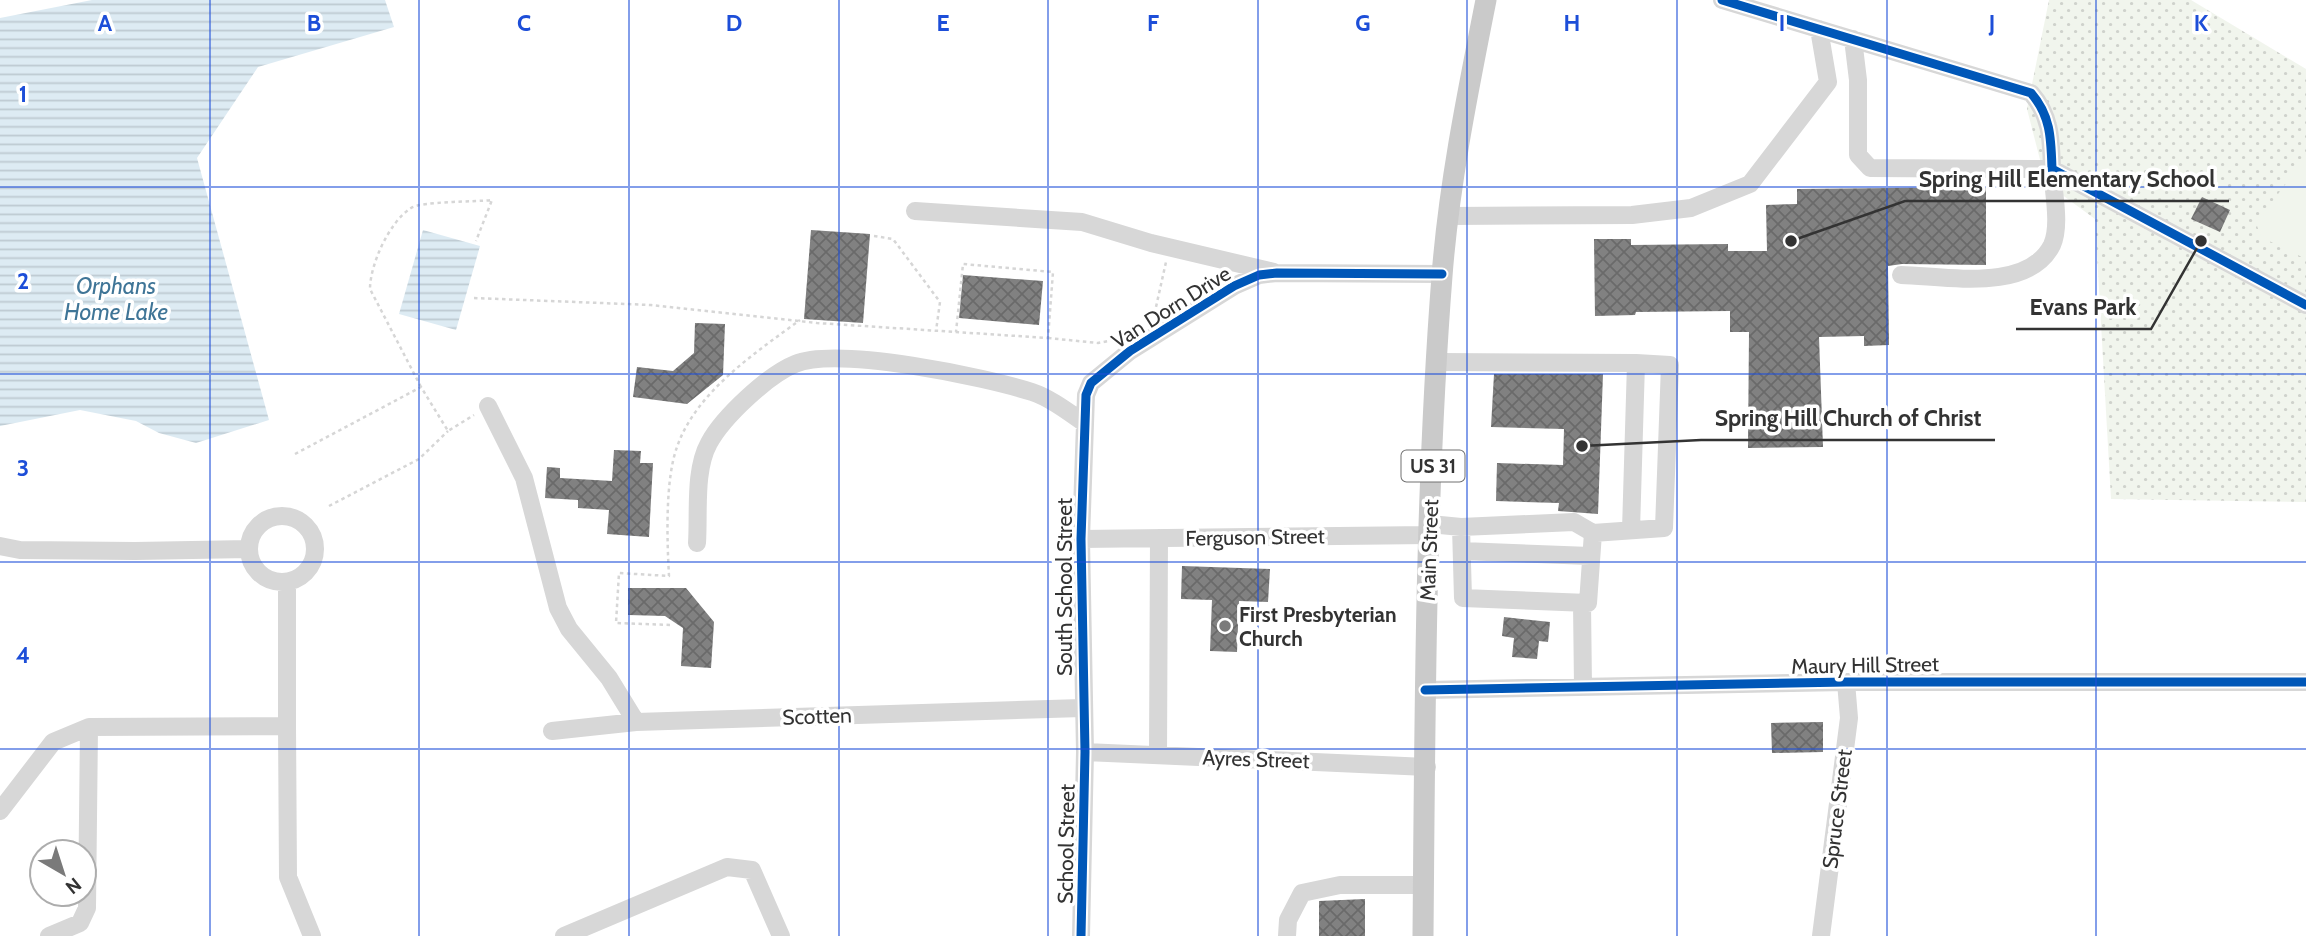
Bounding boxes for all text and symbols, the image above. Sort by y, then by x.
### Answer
text: A [98,9,113,37]
text: B [307,9,321,37]
text: C [517,9,531,37]
text: D [726,9,742,37]
text: E [936,9,950,37]
text: F [1147,9,1159,37]
text: G [1355,9,1371,37]
text: H [1564,9,1580,37]
text: I [1779,9,1785,37]
text: J [1988,9,1995,37]
text: K [2194,9,2209,37]
text: 1 [19,80,27,108]
callout: Spring Hill Elementary School [1905,157,2229,201]
text: Spring Hill Elementary School [1919,165,2215,193]
street label: Van Dorn Drive [1107,260,1235,353]
text: 2 [17,267,29,295]
water label: Orphans Home Lake [64,272,168,326]
callout: Evans Park [2016,285,2151,329]
text: Evans Park [2029,293,2137,321]
callout: Spring Hill Church of Christ [1701,396,1995,440]
text: Spring Hill Church of Christ [1715,404,1981,432]
road number: US 31 [1402,450,1464,481]
text: 3 [17,454,29,482]
street label: South School Street [1052,498,1077,676]
street label: Main Street [1415,499,1443,601]
street label: Ferguson Street [1185,523,1325,551]
place label: First Presbyterian Church [1239,602,1397,651]
marker: First Presbyterian Church [1217,618,1233,634]
text: 4 [16,641,30,669]
street label: Maury Hill Street [1791,651,1939,679]
street label: Scotten [782,702,852,730]
street label: Ayres Street [1202,745,1310,773]
street label: Spruce Street [1817,748,1857,870]
street label: School Street [1052,784,1080,904]
north arrow [28,838,98,908]
text: N [61,873,86,899]

